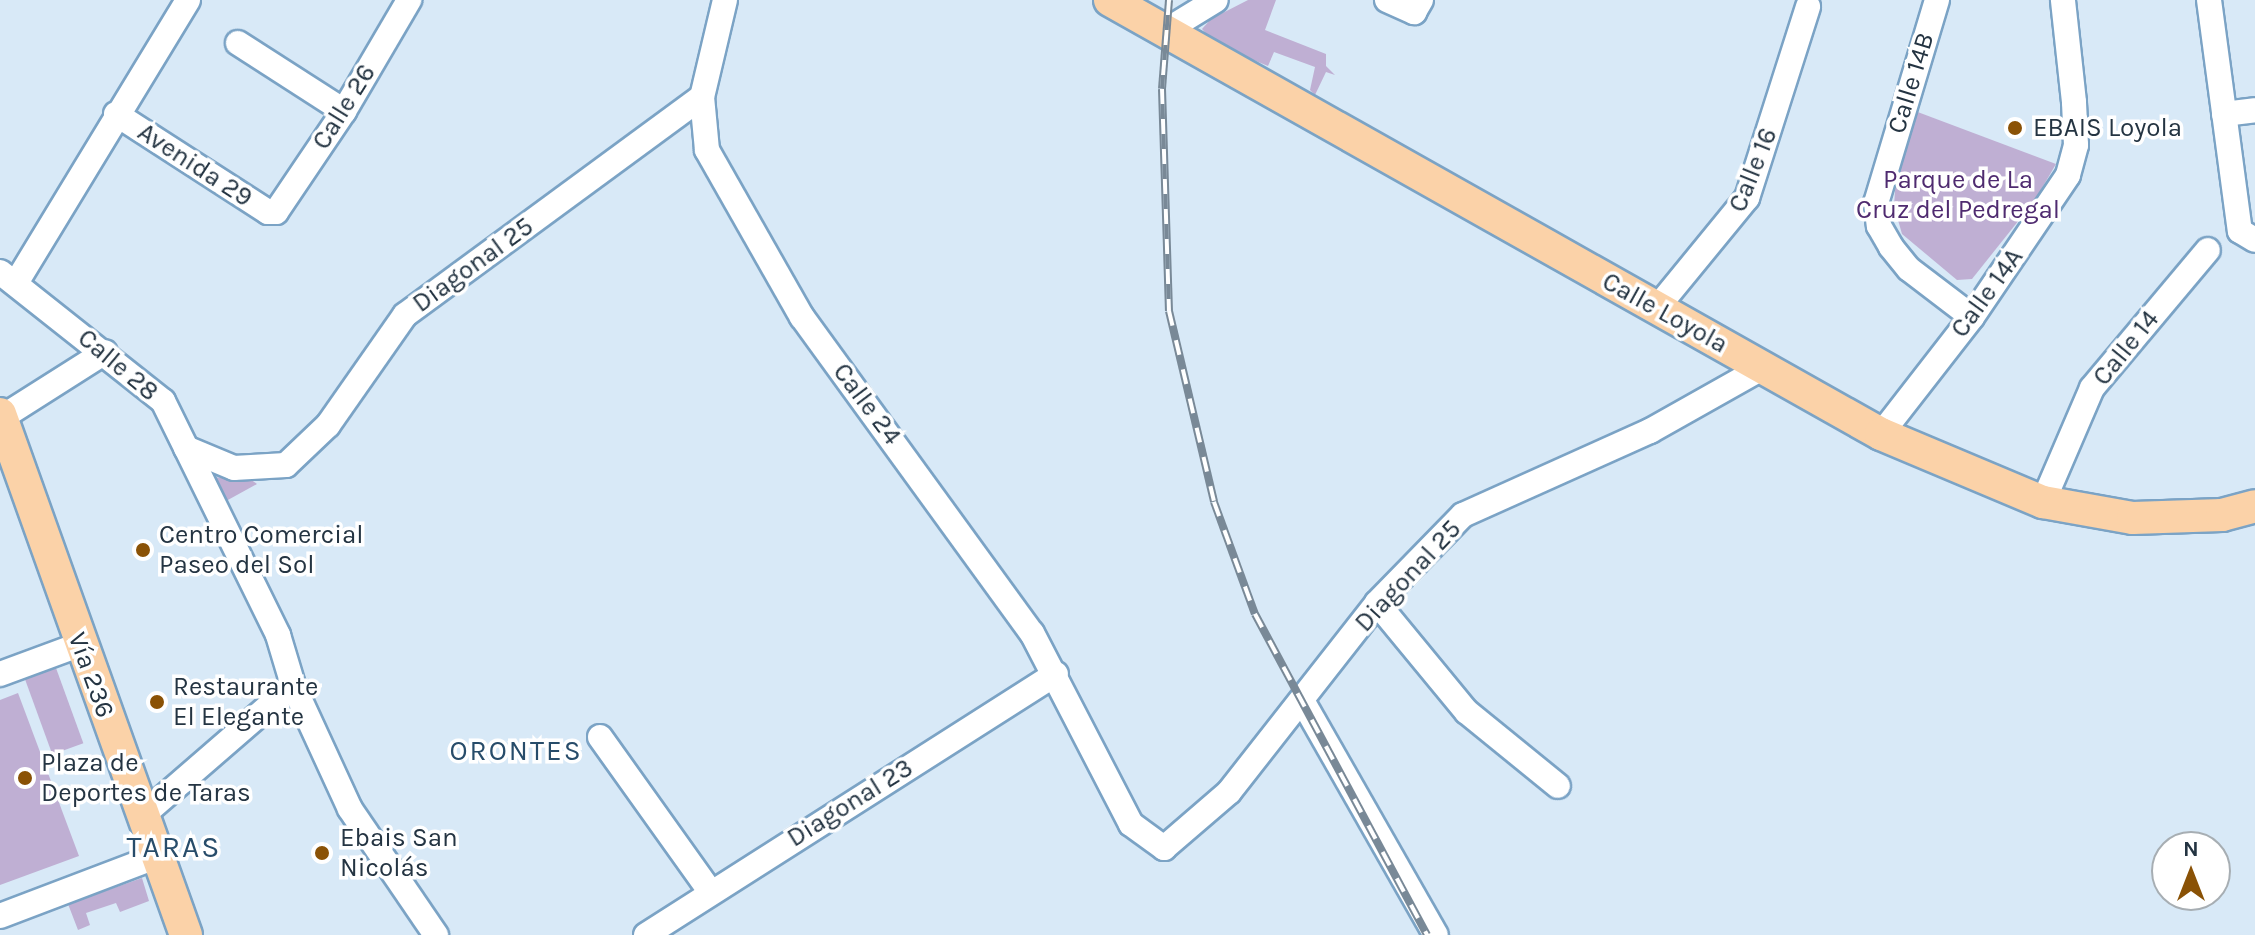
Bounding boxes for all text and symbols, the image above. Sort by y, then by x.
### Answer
street label: Calle 14B [1881,29,1941,137]
street label: Calle 26 [306,59,382,155]
place label: EBAIS Loyola [2033,112,2182,144]
street label: Avenida 29 [132,116,258,214]
marker: EBAIS Loyola [2004,117,2026,139]
street label: Calle 16 [1722,123,1784,217]
park label: Parque de La Cruz del Pedregal [1856,164,2060,226]
street label: Diagonal 25 [407,211,539,319]
street label: Calle 14A [1944,242,2030,344]
street label: Calle Loyola [1597,266,1733,360]
street label: Calle 14 [2086,304,2166,392]
street label: Calle 28 [71,322,165,408]
street label: Calle 24 [826,357,908,451]
street label: Diagonal 25 [1348,514,1468,638]
place label: Centro Comercial Paseo del Sol [159,519,364,580]
marker: Centro Comercial Paseo del Sol [134,541,152,559]
street label: Vía 236 [61,628,121,722]
place label: Restaurante El Elegante [173,671,318,732]
marker: Restaurante El Elegante [148,693,166,711]
district label: ORONTES [449,734,583,768]
place label: Plaza de Deportes de Taras [41,747,251,808]
street label: Diagonal 23 [782,752,918,854]
marker: Plaza de Deportes de Taras [16,769,34,787]
place label: Ebais San Nicolás [340,822,458,884]
district label: TARAS [127,829,221,865]
north arrow [2151,831,2231,911]
text: N [2183,836,2199,862]
marker: Ebais San Nicolás [311,842,333,864]

